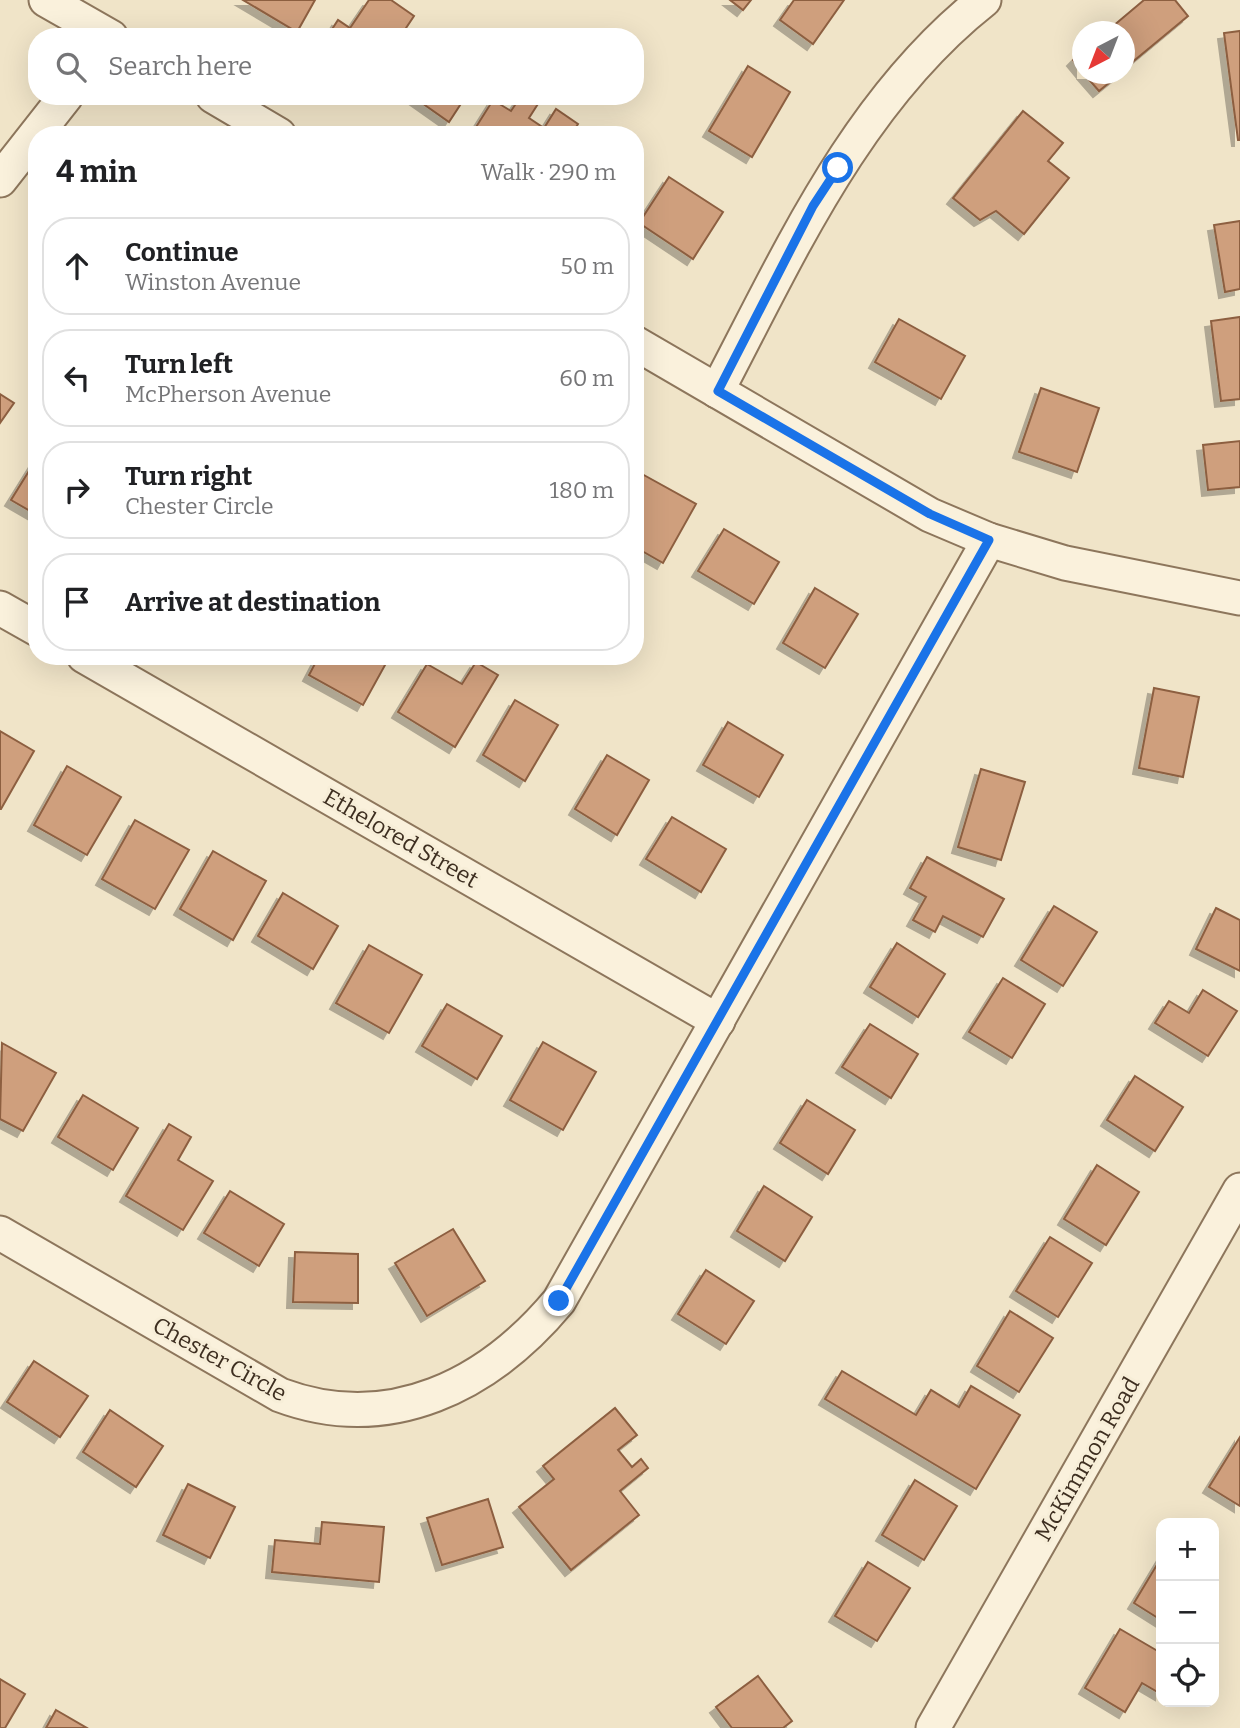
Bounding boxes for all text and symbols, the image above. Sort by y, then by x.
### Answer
north arrow [1072,21,1135,84]
search box [28,28,644,105]
icon: search [52,48,90,86]
text: Search here [108,51,252,82]
route start [822,152,853,183]
text: 4 min [56,154,137,190]
text: Walk · 290 m [481,158,616,186]
text: Continue [125,237,239,268]
icon: ahead [58,247,96,285]
text: 50 m [560,252,614,280]
text: Winston Avenue [125,268,301,296]
text: Turn left [125,349,233,380]
icon: left [58,359,96,397]
text: 60 m [559,364,614,392]
text: McPherson Avenue [125,380,331,408]
text: Turn right [125,461,252,492]
icon: right [58,471,96,509]
text: 180 m [550,476,614,504]
text: Chester Circle [125,492,274,520]
icon: arrive [58,583,96,621]
text: Arrive at destination [125,587,380,618]
street label: Ethelored Street [319,782,483,894]
route end [543,1285,574,1316]
street label: Chester Circle [148,1311,292,1407]
street label: McKimmon Road [1029,1372,1146,1546]
map controls [1156,1518,1219,1707]
button: + [1156,1518,1219,1581]
button: − [1156,1581,1219,1644]
button: locate [1156,1644,1219,1707]

